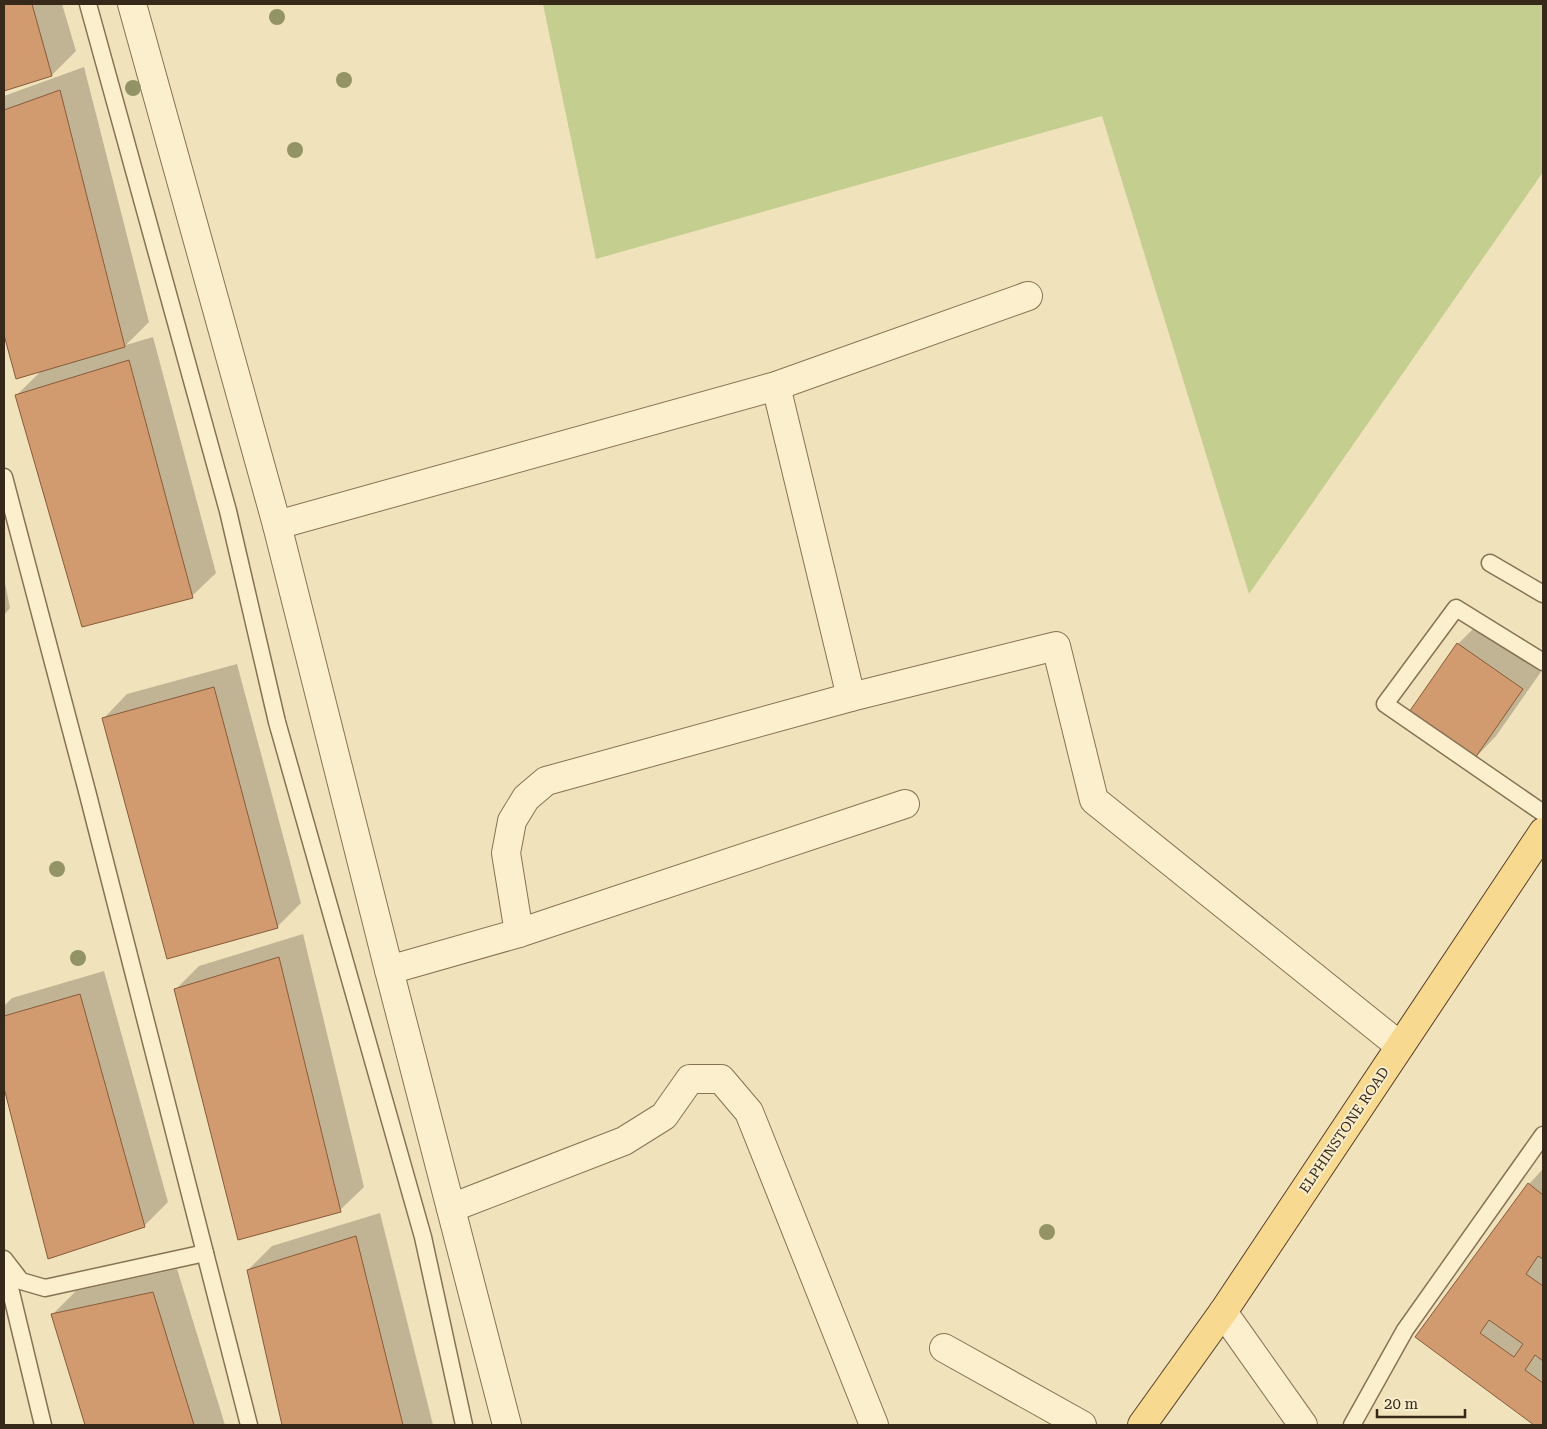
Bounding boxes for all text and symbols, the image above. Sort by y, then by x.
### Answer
street label: ELPHINSTONE ROAD [1296,1064,1392,1196]
scale bar [1377,1386,1464,1418]
text: 20 m [1384,1395,1419,1413]

